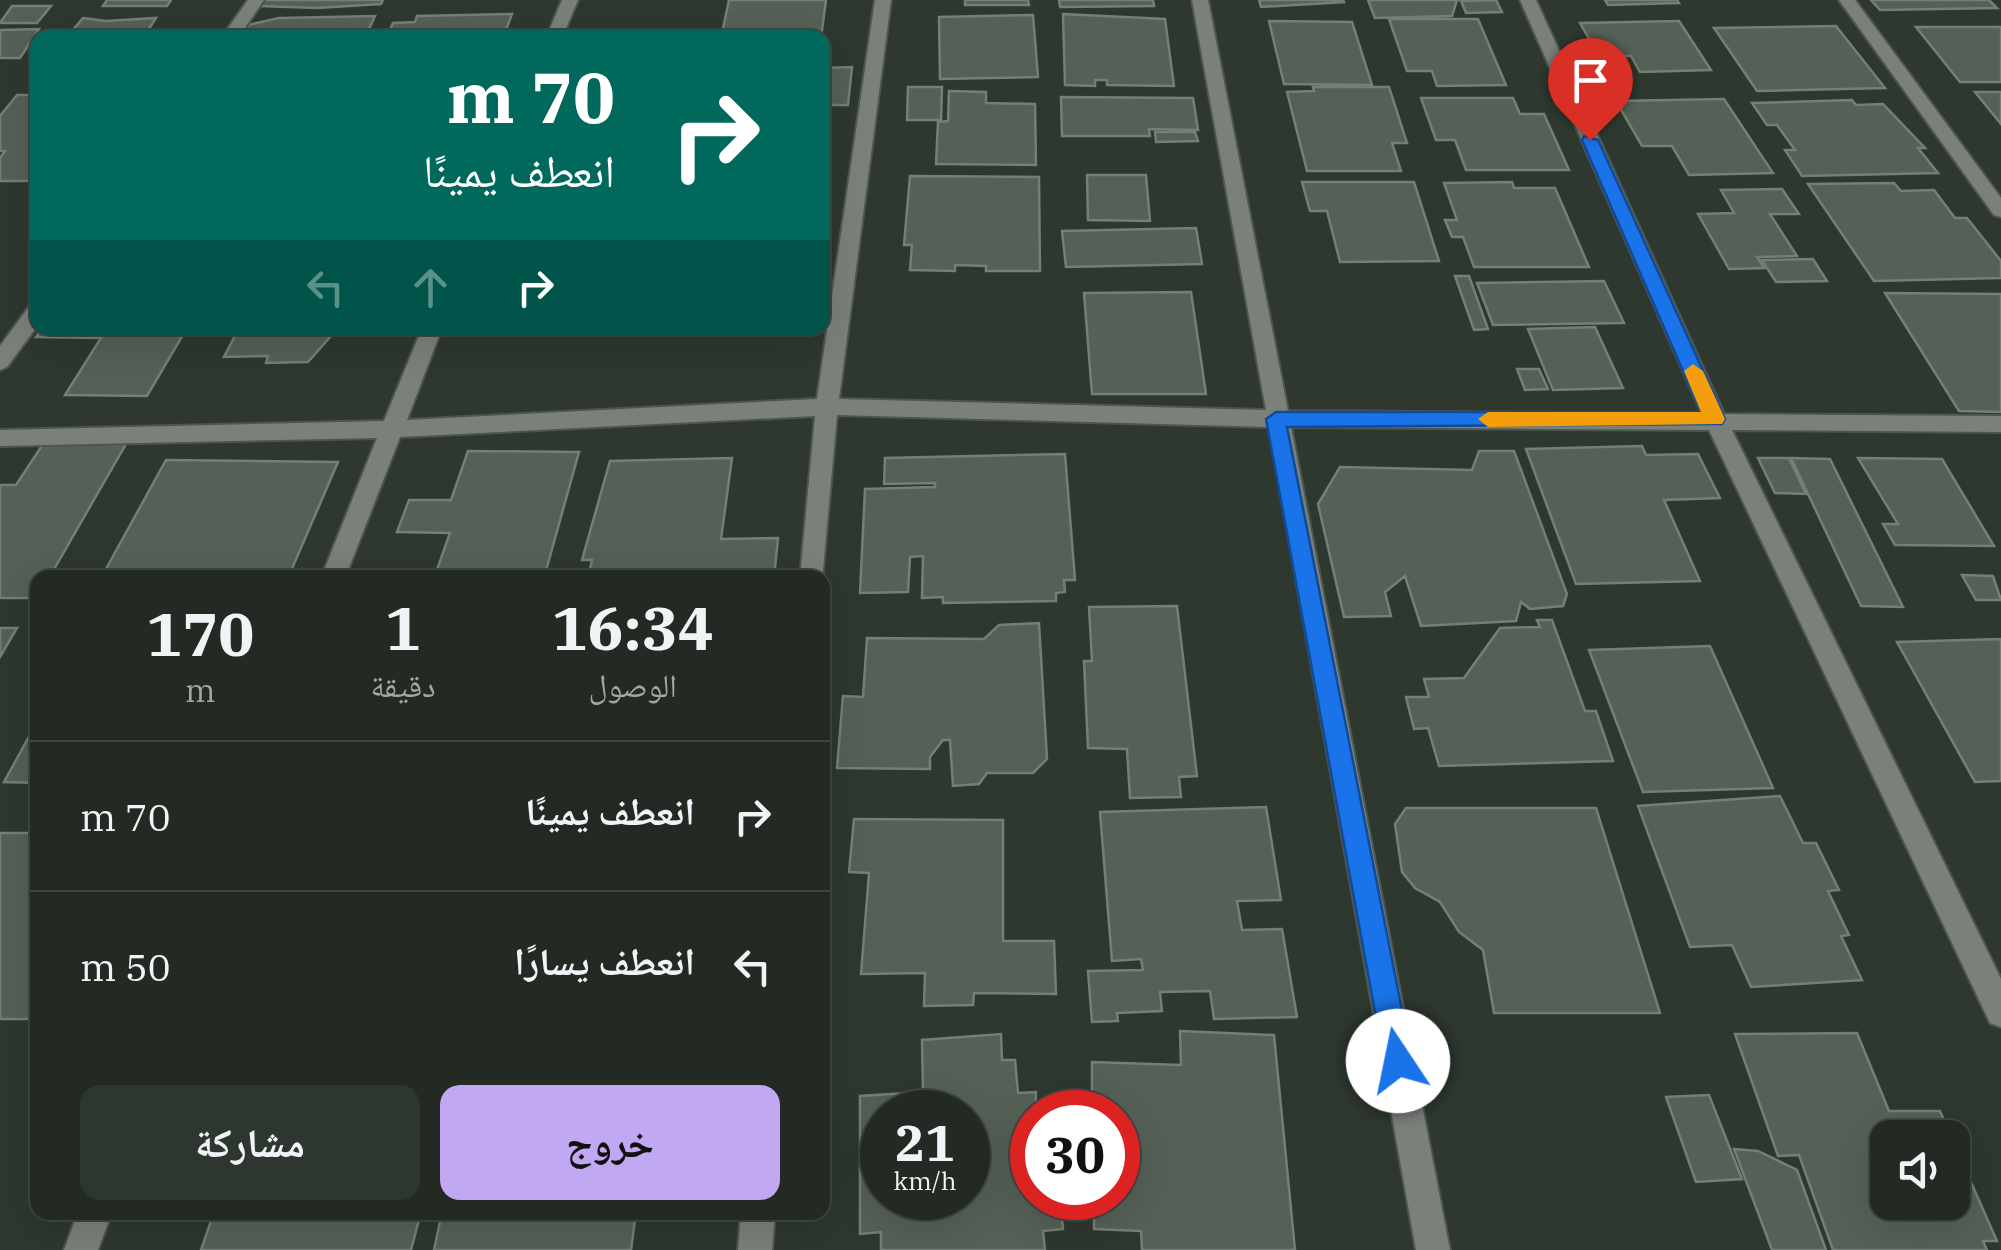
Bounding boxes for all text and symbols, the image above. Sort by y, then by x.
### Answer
pin [1548,38,1633,141]
text: 70 m [447,51,615,142]
icon: arrive [1563,53,1618,108]
icon: right [650,70,780,200]
text: انعطف يمينًا [423,141,615,199]
icon: left [298,260,353,315]
icon: ahead [403,260,458,315]
icon: right [508,260,563,315]
text: 1 [385,588,421,667]
text: 16:34 [552,588,714,667]
text: 170 [146,594,254,673]
text: دقيقة [370,664,435,706]
text: الوصول [588,664,677,706]
text: m [185,669,215,711]
text: انعطف يمينًا [525,786,695,835]
icon: right [725,789,780,844]
text: 70 m [80,792,171,841]
text: انعطف يسارًا [514,936,695,985]
icon: left [725,939,780,994]
text: 50 m [80,942,171,991]
position arrow [1346,1009,1450,1113]
button: مشاركة [80,1085,420,1200]
button: خروج [440,1085,780,1200]
speed limit sign: 30 [1010,1090,1140,1220]
text: 21 [895,1110,955,1175]
map controls [1870,1120,1970,1220]
button: sound [1870,1120,1970,1220]
text: km/h [893,1164,957,1197]

